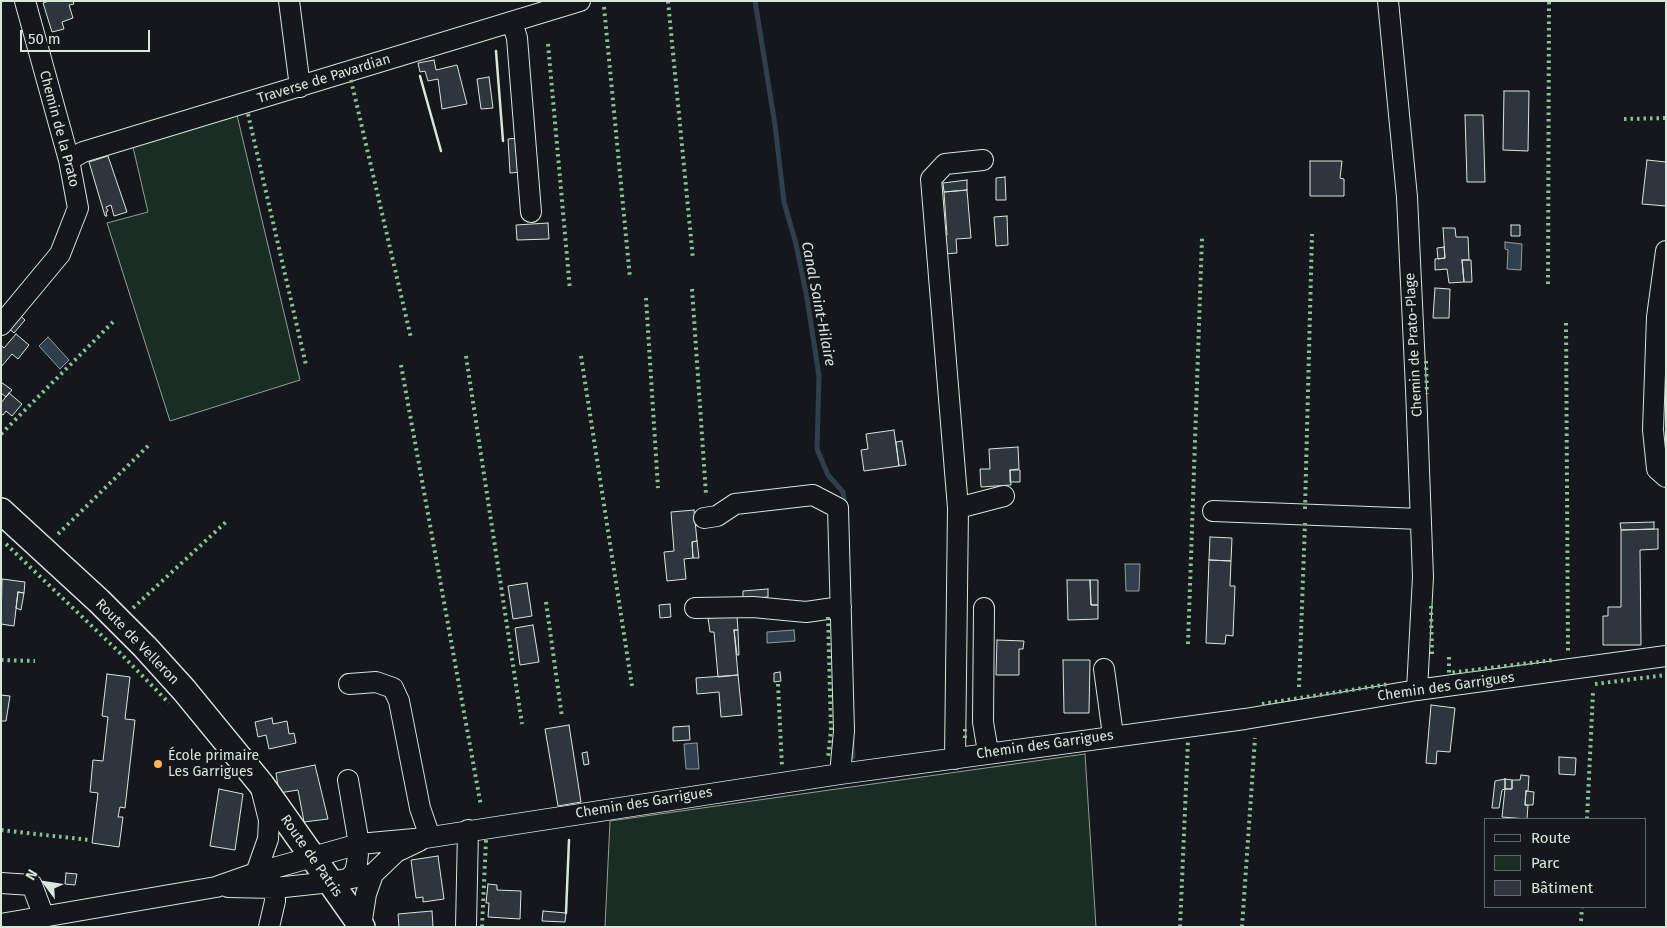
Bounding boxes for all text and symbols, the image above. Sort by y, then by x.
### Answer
scale bar [22,20,152,52]
text: 50 m [28,30,61,48]
street label: Traverse de Pavardian [255,51,393,107]
street label: Chemin de la Prato [35,69,83,189]
water label: Canal Saint-Hilaire [797,240,839,368]
street label: Chemin de Prato-Plage [1402,272,1426,418]
street label: Route de Velleron [92,596,182,688]
street label: Chemin des Garrigues [1376,669,1516,705]
street label: Chemin des Garrigues [975,727,1115,763]
place label: École primaire Les Garrigues [168,748,259,780]
marker: École primaire Les Garrigues [152,758,164,770]
street label: Chemin des Garrigues [574,784,714,822]
street label: Route de Patris [276,812,346,900]
legend [1484,818,1647,908]
text: Route [1531,829,1571,847]
text: Parc [1531,854,1560,872]
north arrow [20,858,70,908]
text: N [22,867,41,883]
text: Bâtiment [1531,879,1593,897]

